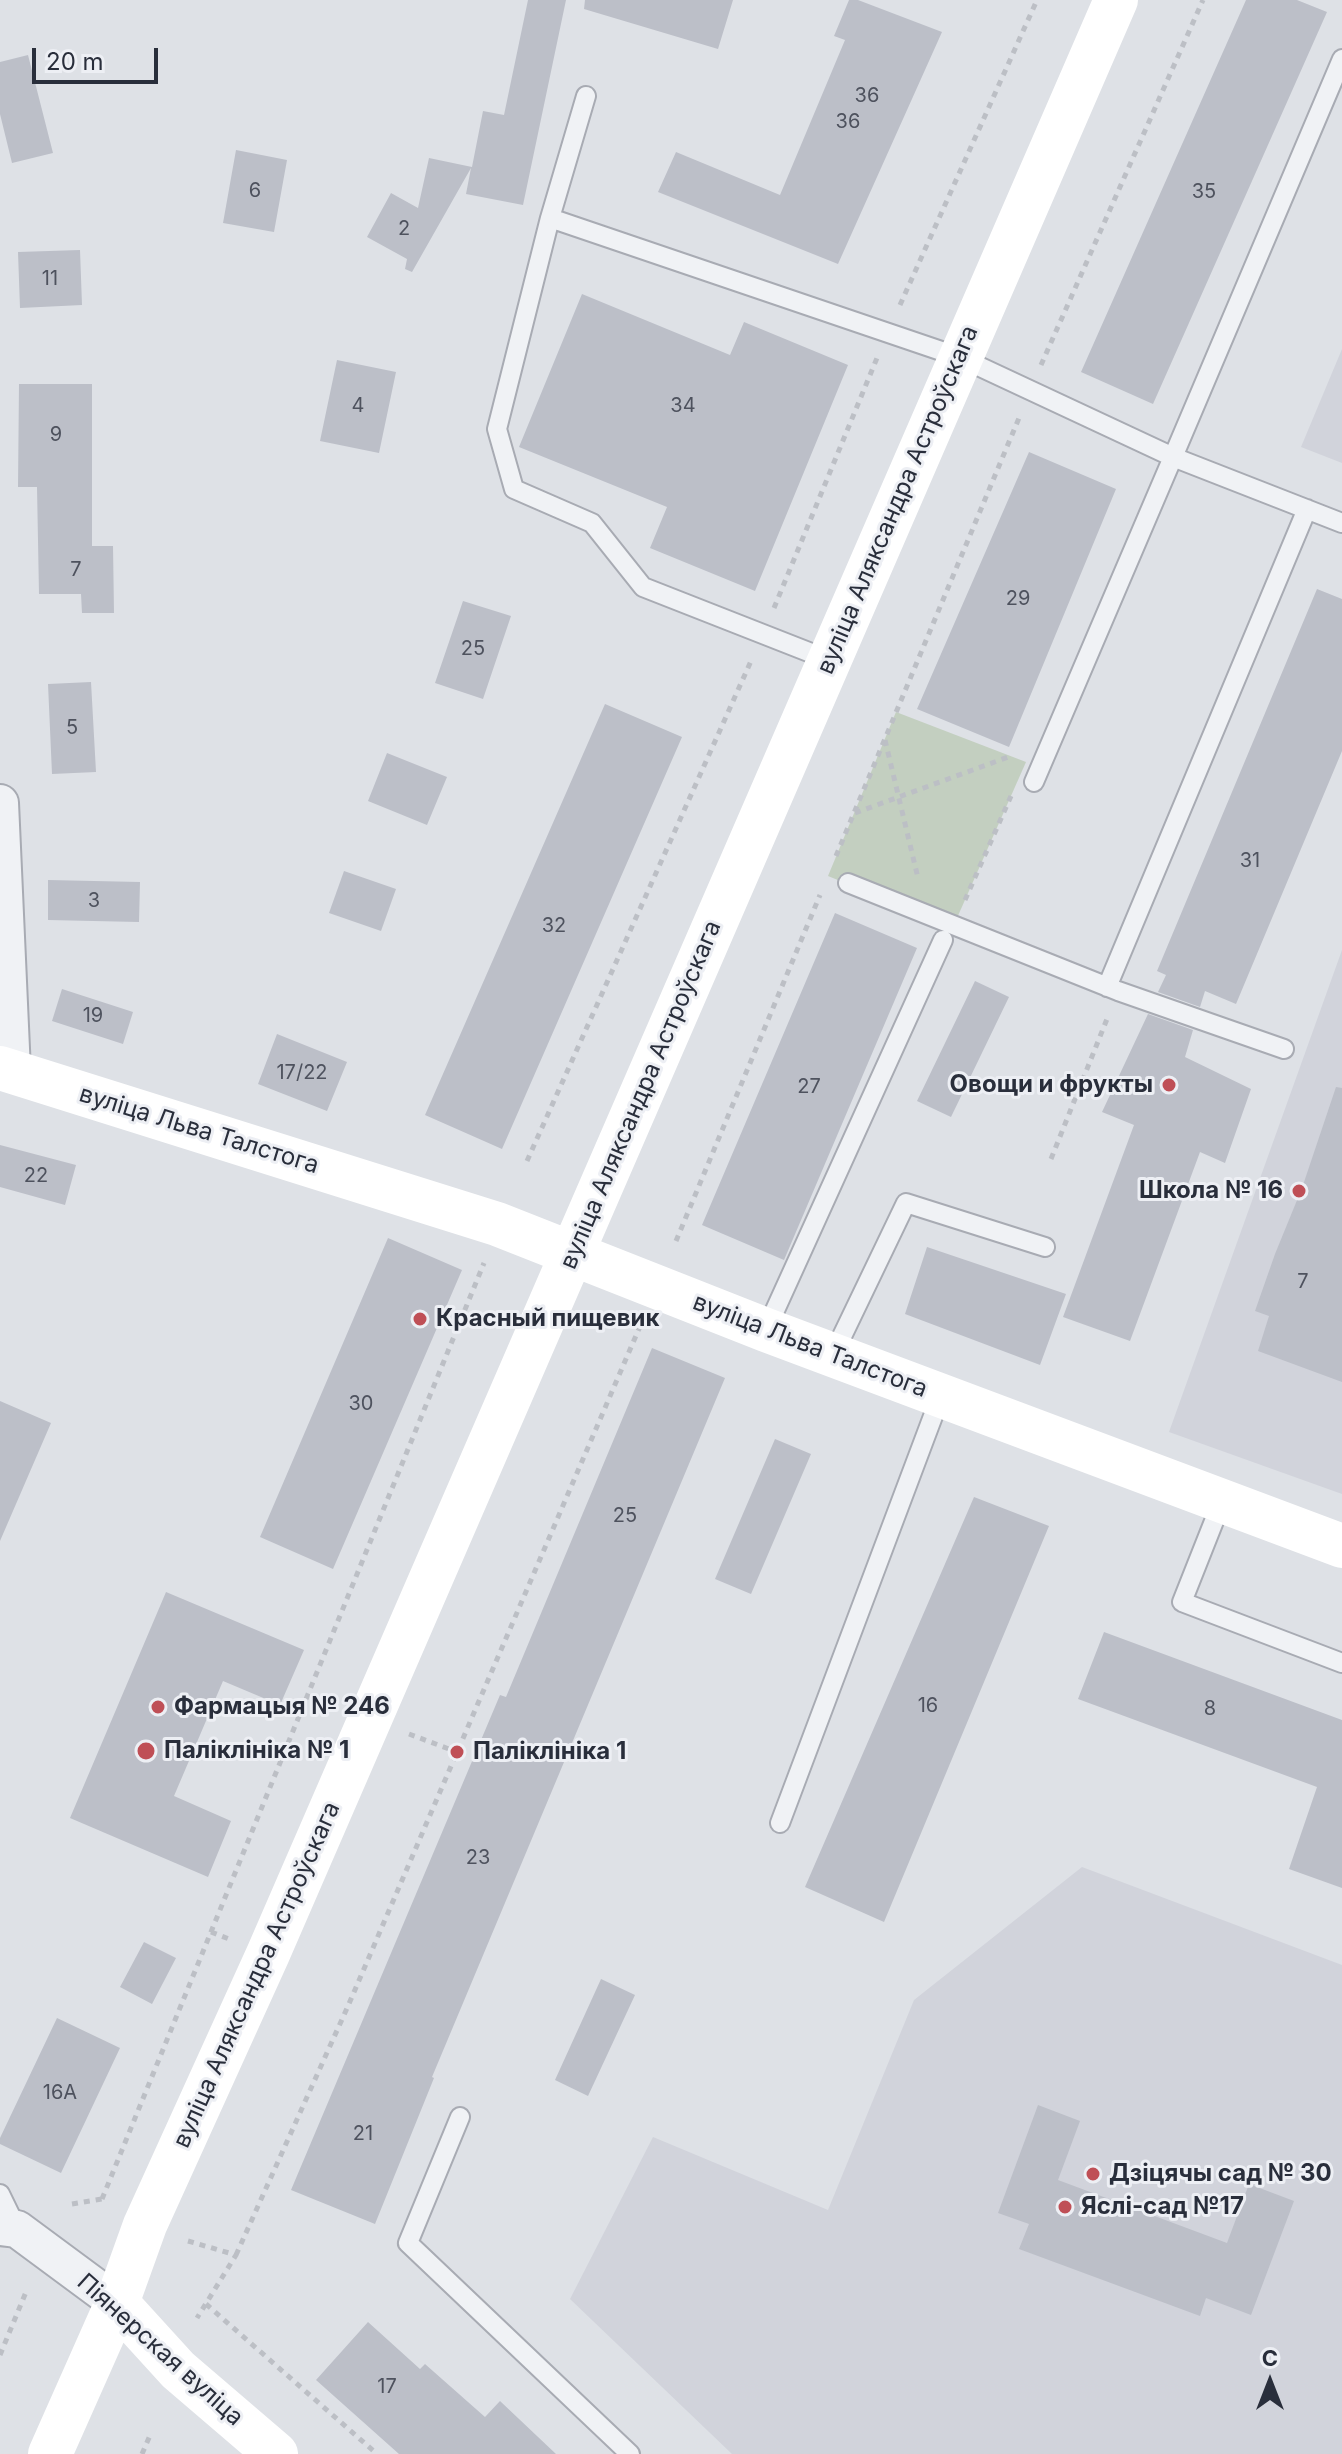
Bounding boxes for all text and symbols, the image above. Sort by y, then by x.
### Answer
scale bar [36,32,162,82]
text: 20 m [46,47,104,76]
house number: 36 [855,84,879,108]
house number: 36 [836,110,860,134]
house number: 6 [249,179,261,203]
house number: 35 [1192,180,1216,204]
house number: 2 [398,217,410,241]
house number: 11 [42,267,58,291]
street label: вуліца Аляксандра Астроўскага [811,321,985,679]
house number: 4 [352,394,364,418]
house number: 34 [670,394,696,418]
house number: 9 [50,423,62,447]
house number: 7 [70,558,82,582]
house number: 29 [1006,587,1030,611]
house number: 25 [461,637,485,661]
house number: 5 [66,716,78,740]
house number: 31 [1240,849,1260,873]
house number: 3 [88,889,100,913]
house number: 32 [542,914,566,938]
street label: вуліца Аляксандра Астроўскага [554,916,728,1274]
house number: 19 [83,1004,103,1028]
house number: 17/22 [276,1061,328,1085]
place label: Овощи и фрукты [950,1071,1153,1099]
house number: 27 [797,1075,821,1099]
marker: Овощи и фрукты [1160,1076,1178,1094]
street label: вуліца Льва Талстога [76,1080,322,1180]
house number: 22 [24,1164,48,1188]
place label: Школа № 16 [1139,1177,1283,1205]
marker: Школа № 16 [1290,1182,1308,1200]
house number: 7 [1297,1270,1309,1294]
street label: вуліца Льва Талстога [689,1288,931,1404]
place label: Красный пищевик [436,1305,659,1333]
marker: Красный пищевик [411,1310,429,1328]
house number: 30 [349,1392,373,1416]
house number: 25 [613,1504,637,1528]
place label: Фармацыя № 246 [174,1693,390,1721]
house number: 16 [918,1694,938,1718]
house number: 8 [1204,1697,1216,1721]
marker: Фармацыя № 246 [149,1698,167,1716]
place label: Паліклініка № 1 [164,1737,349,1765]
place label: Паліклініка 1 [473,1738,626,1766]
marker: Паліклініка № 1 [135,1740,157,1762]
marker: Паліклініка 1 [448,1743,466,1761]
street label: вуліца Аляксандра Астроўскага [167,1798,347,2152]
house number: 23 [466,1846,490,1870]
house number: 16А [43,2081,77,2105]
house number: 21 [353,2122,373,2146]
place label: Дзіцячы сад № 30 [1109,2160,1332,2188]
marker: Дзіцячы сад № 30 [1084,2165,1102,2183]
place label: Яслі-сад №17 [1081,2193,1244,2221]
marker: Яслі-сад №17 [1056,2198,1074,2216]
street label: Піянерская вуліца [71,2268,249,2432]
north arrow [1230,2342,1310,2422]
text: С [1262,2345,1278,2371]
house number: 17 [377,2375,397,2399]

